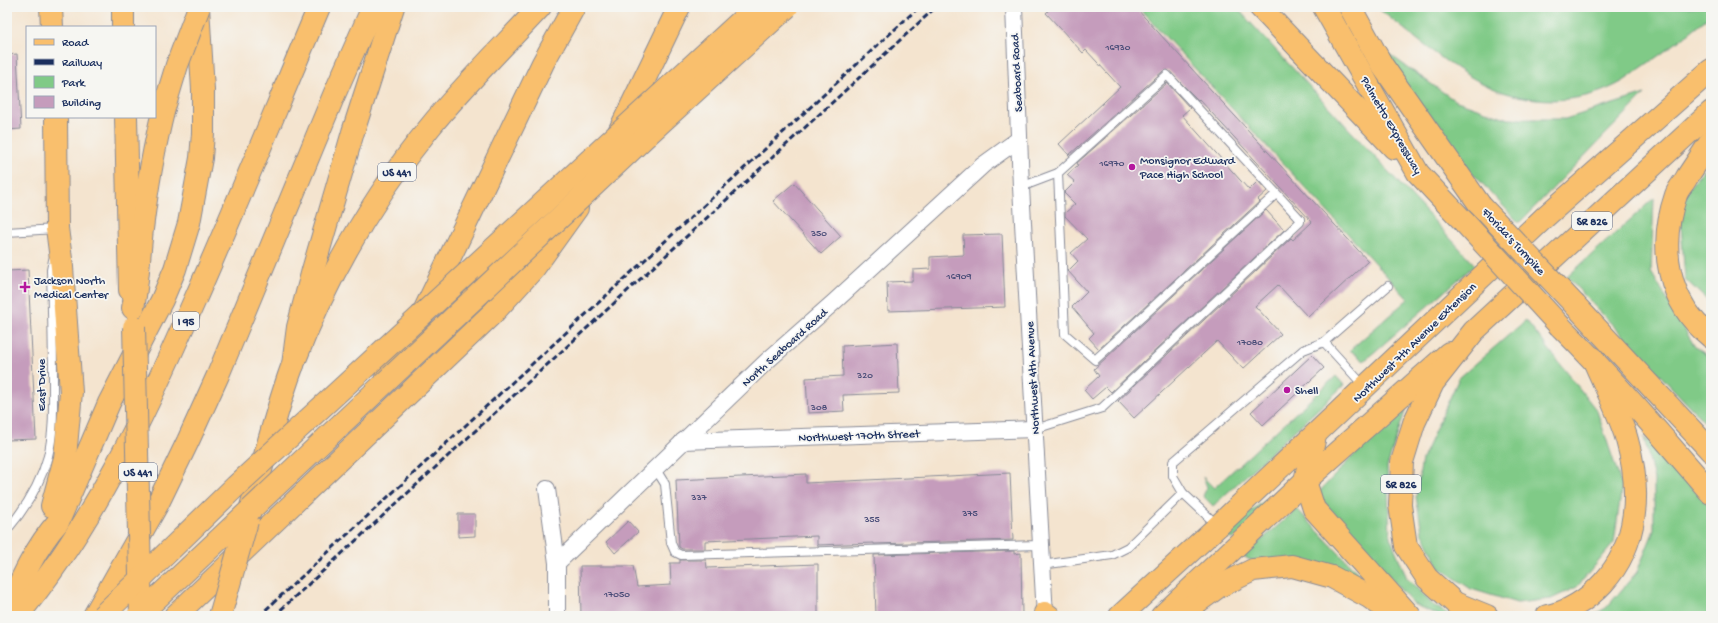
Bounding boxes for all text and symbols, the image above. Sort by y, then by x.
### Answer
legend [26,26,156,118]
street label: Seaboard Road [1009,33,1027,112]
text: Road [62,37,89,51]
house number: 16930 [1105,42,1131,54]
text: Railway [62,57,102,71]
street label: Palmetto Expressway [1356,74,1424,177]
text: Park [61,77,87,91]
text: Building [61,97,101,111]
place label: Monsignor Edward Pace High School [1139,155,1236,183]
house number: 16970 [1099,158,1125,170]
marker: Monsignor Edward Pace High School [1127,162,1137,172]
road number: US 441 [378,163,416,181]
street label: Florida's Turnpike [1477,205,1548,279]
road number: SR 826 [1572,212,1612,230]
house number: 350 [810,228,827,240]
house number: 16909 [946,271,971,283]
place label: Jackson North Medical Center [34,275,110,303]
street label: Northwest 7th Avenue Extension [1351,280,1480,406]
marker: Jackson North Medical Center [19,281,31,293]
street label: North Seaboard Road [740,306,832,391]
road number: I 95 [173,312,199,330]
street label: Northwest 4th Avenue [1024,320,1044,435]
house number: 17080 [1236,337,1263,349]
street label: East Drive [36,358,50,411]
house number: 320 [856,370,873,382]
marker: Shell [1282,385,1292,395]
place label: Shell [1295,385,1319,399]
house number: 308 [810,402,828,414]
street label: Northwest 170th Street [798,428,921,446]
road number: US 441 [119,463,157,481]
road number: SR 826 [1381,475,1421,493]
house number: 337 [690,492,708,504]
house number: 375 [961,508,978,520]
house number: 355 [863,514,880,526]
house number: 17050 [603,589,630,601]

